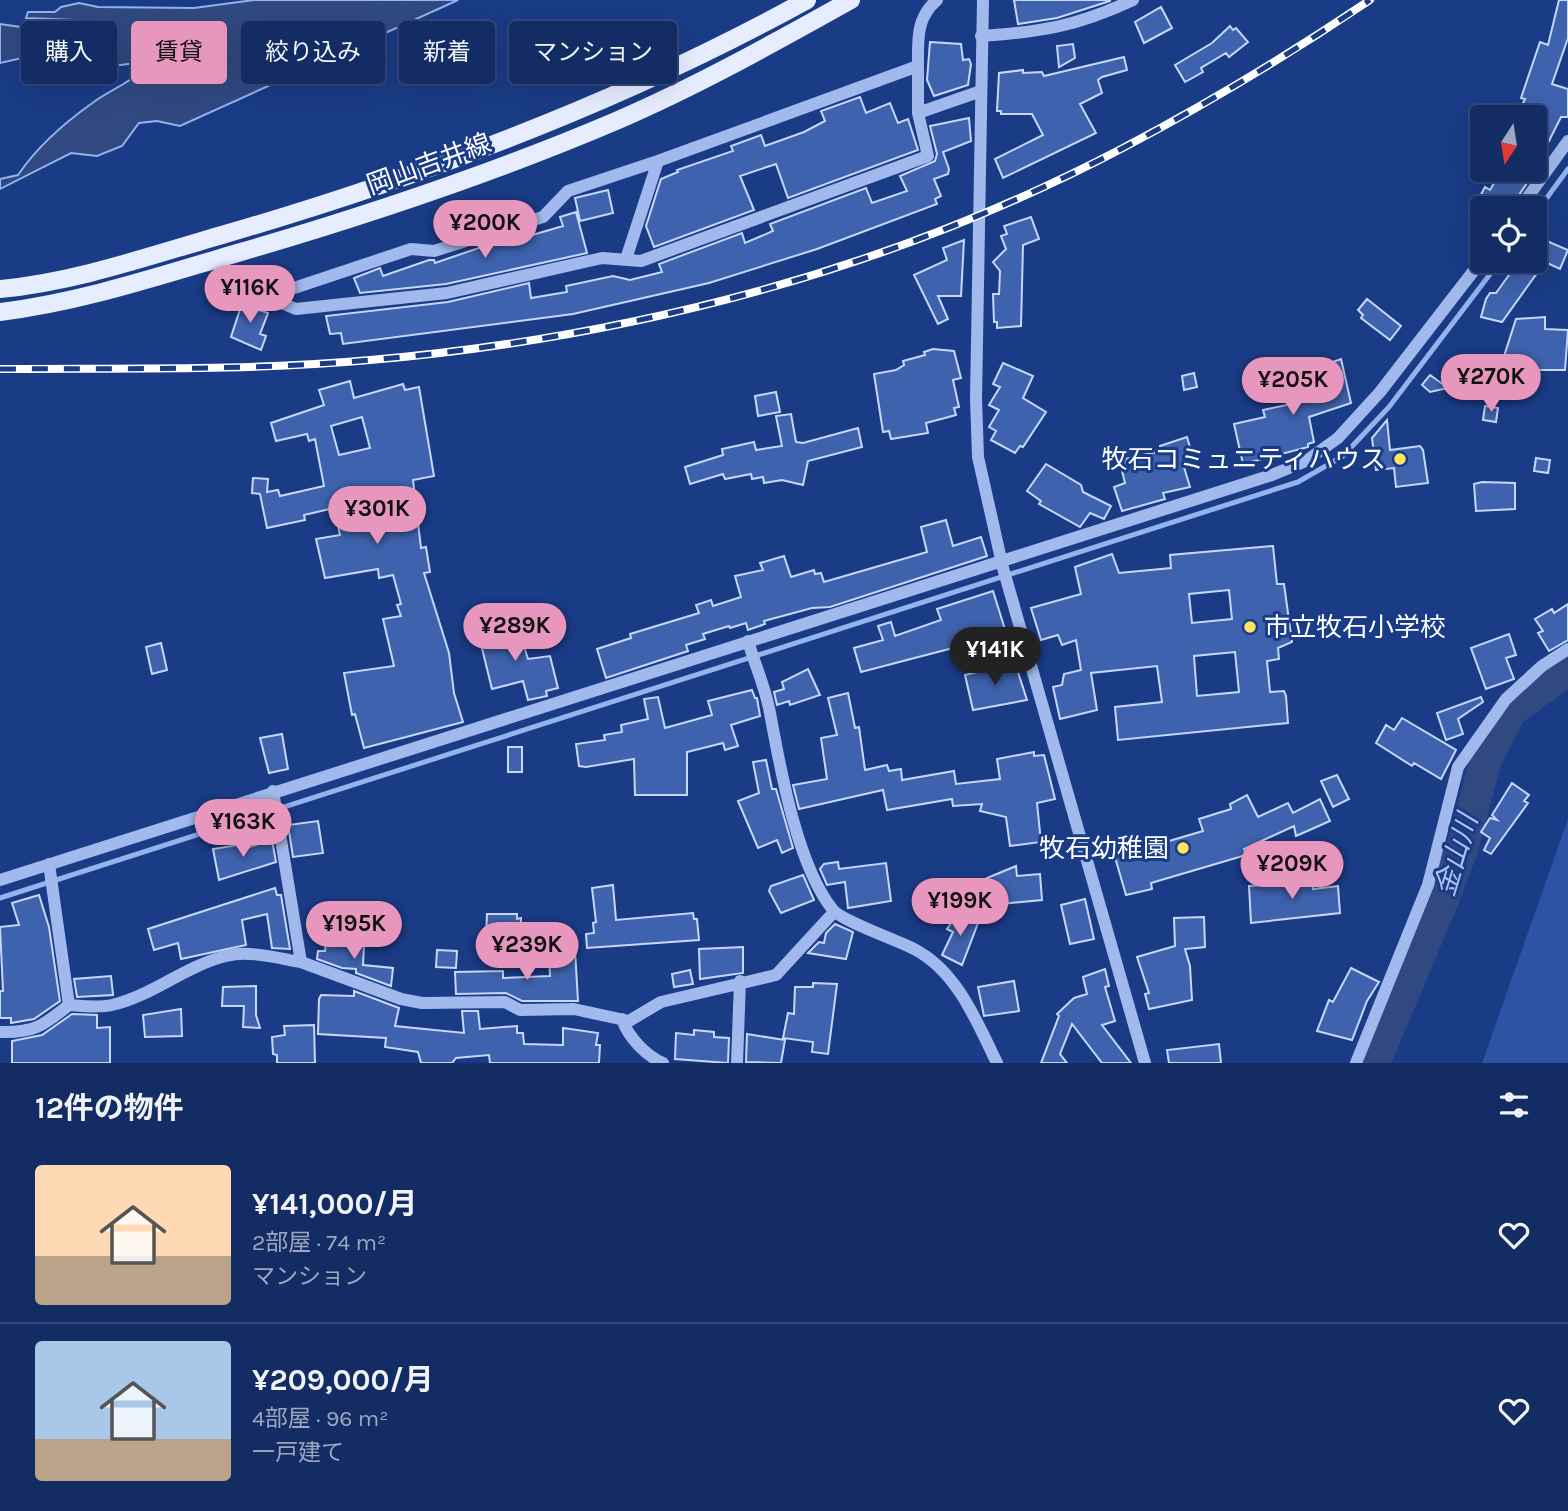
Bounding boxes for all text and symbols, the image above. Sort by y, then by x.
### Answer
chip: 購入 [21,21,117,84]
chip: 賃貸 [131,21,227,84]
chip: 絞り込み [241,21,385,84]
chip: 新着 [399,21,495,84]
chip: マンション [509,21,677,84]
north arrow [1470,105,1547,182]
map controls [1470,105,1547,273]
street label: 岡山吉井線 [363,127,495,201]
button: locate [1470,196,1547,273]
pin: ¥200K [436,201,534,260]
text: ¥200K [449,209,521,236]
pin: ¥116K [201,266,299,325]
text: ¥116K [221,274,279,301]
pin: ¥270K [1442,354,1540,414]
pin: ¥205K [1244,358,1342,417]
text: ¥270K [1457,363,1525,390]
text: ¥205K [1258,366,1328,393]
place label: 牧石コミュニティハウス [1102,444,1386,475]
marker: 牧石コミュニティハウス [1392,451,1408,467]
pin: ¥301K [328,486,426,546]
text: ¥301K [344,495,410,522]
pin: ¥289K [466,604,564,663]
text: ¥289K [479,612,551,639]
place label: 市立牧石小学校 [1264,612,1446,643]
marker: 市立牧石小学校 [1242,619,1258,635]
pin: ¥141K [946,628,1044,687]
text: ¥141K [966,636,1024,663]
pin: ¥163K [194,800,292,859]
water label: 金山川 [1428,807,1485,900]
text: ¥163K [211,808,276,835]
place label: 牧石幼稚園 [1039,833,1169,864]
marker: 牧石幼稚園 [1175,840,1191,856]
pin: ¥209K [1243,842,1341,901]
text: ¥209K [1256,850,1328,877]
pin: ¥199K [911,878,1009,938]
text: ¥199K [928,887,992,914]
pin: ¥195K [305,902,403,961]
text: ¥195K [322,910,386,937]
pin: ¥239K [478,922,576,982]
text: ¥239K [492,931,562,958]
icon: filters [1495,1086,1533,1124]
text: 12件の物件 [35,1090,184,1126]
text: ¥141,000/月 [252,1186,418,1222]
icon: home [91,1193,175,1277]
icon: heart [1495,1216,1533,1254]
text: 2部屋 · 74 m² [252,1229,386,1256]
text: マンション [252,1263,367,1290]
text: ¥209,000/月 [252,1362,434,1398]
icon: home [91,1369,175,1453]
icon: heart [1495,1392,1533,1430]
text: 4部屋 · 96 m² [252,1405,389,1432]
text: 一戸建て [252,1439,344,1466]

